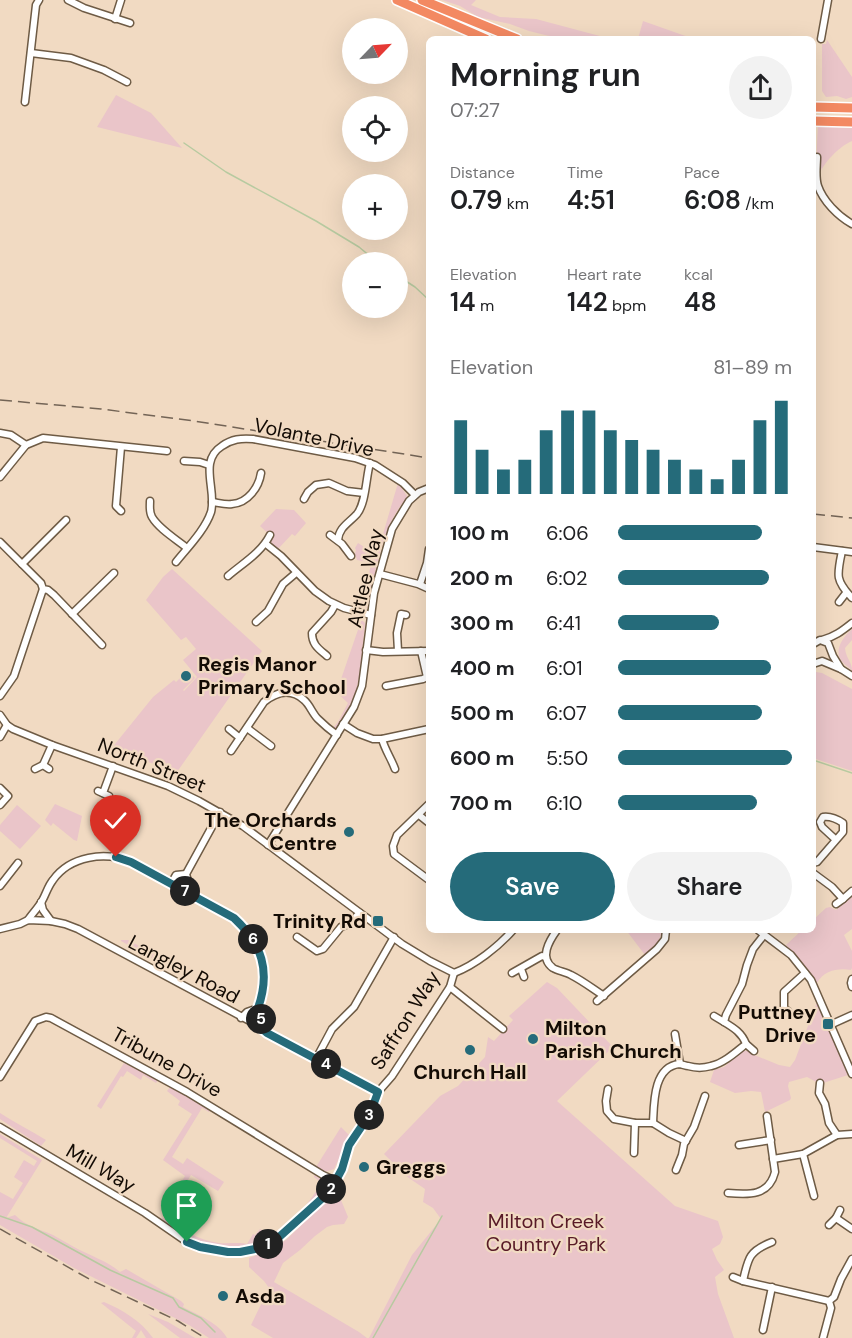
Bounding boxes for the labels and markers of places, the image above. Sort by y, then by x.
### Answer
place label: Regis Manor Primary School [198,651,346,700]
marker: Regis Manor Primary School [179,669,193,683]
pin [90,795,141,857]
place label: The Orchards Centre [204,807,337,856]
marker: The Orchards Centre [342,825,356,839]
pin: 7 [170,876,200,906]
place label: Trinity Rd [273,908,366,934]
marker: Trinity Rd [371,914,385,928]
pin: 6 [238,924,268,954]
place label: Puttney Drive [738,999,816,1048]
pin: 5 [246,1004,276,1034]
place label: Milton Parish Church [545,1015,682,1064]
marker: Puttney Drive [821,1017,835,1031]
marker: Milton Parish Church [526,1032,540,1046]
marker: Church Hall [463,1043,477,1057]
pin: 4 [311,1049,341,1079]
place label: Church Hall [413,1059,527,1085]
pin: 3 [354,1100,384,1130]
place label: Greggs [376,1154,446,1180]
marker: Greggs [357,1160,371,1174]
pin: 2 [316,1174,346,1204]
pin [161,1180,212,1242]
pin: 1 [253,1229,283,1259]
place label: Asda [235,1283,285,1309]
marker: Asda [216,1289,230,1303]

